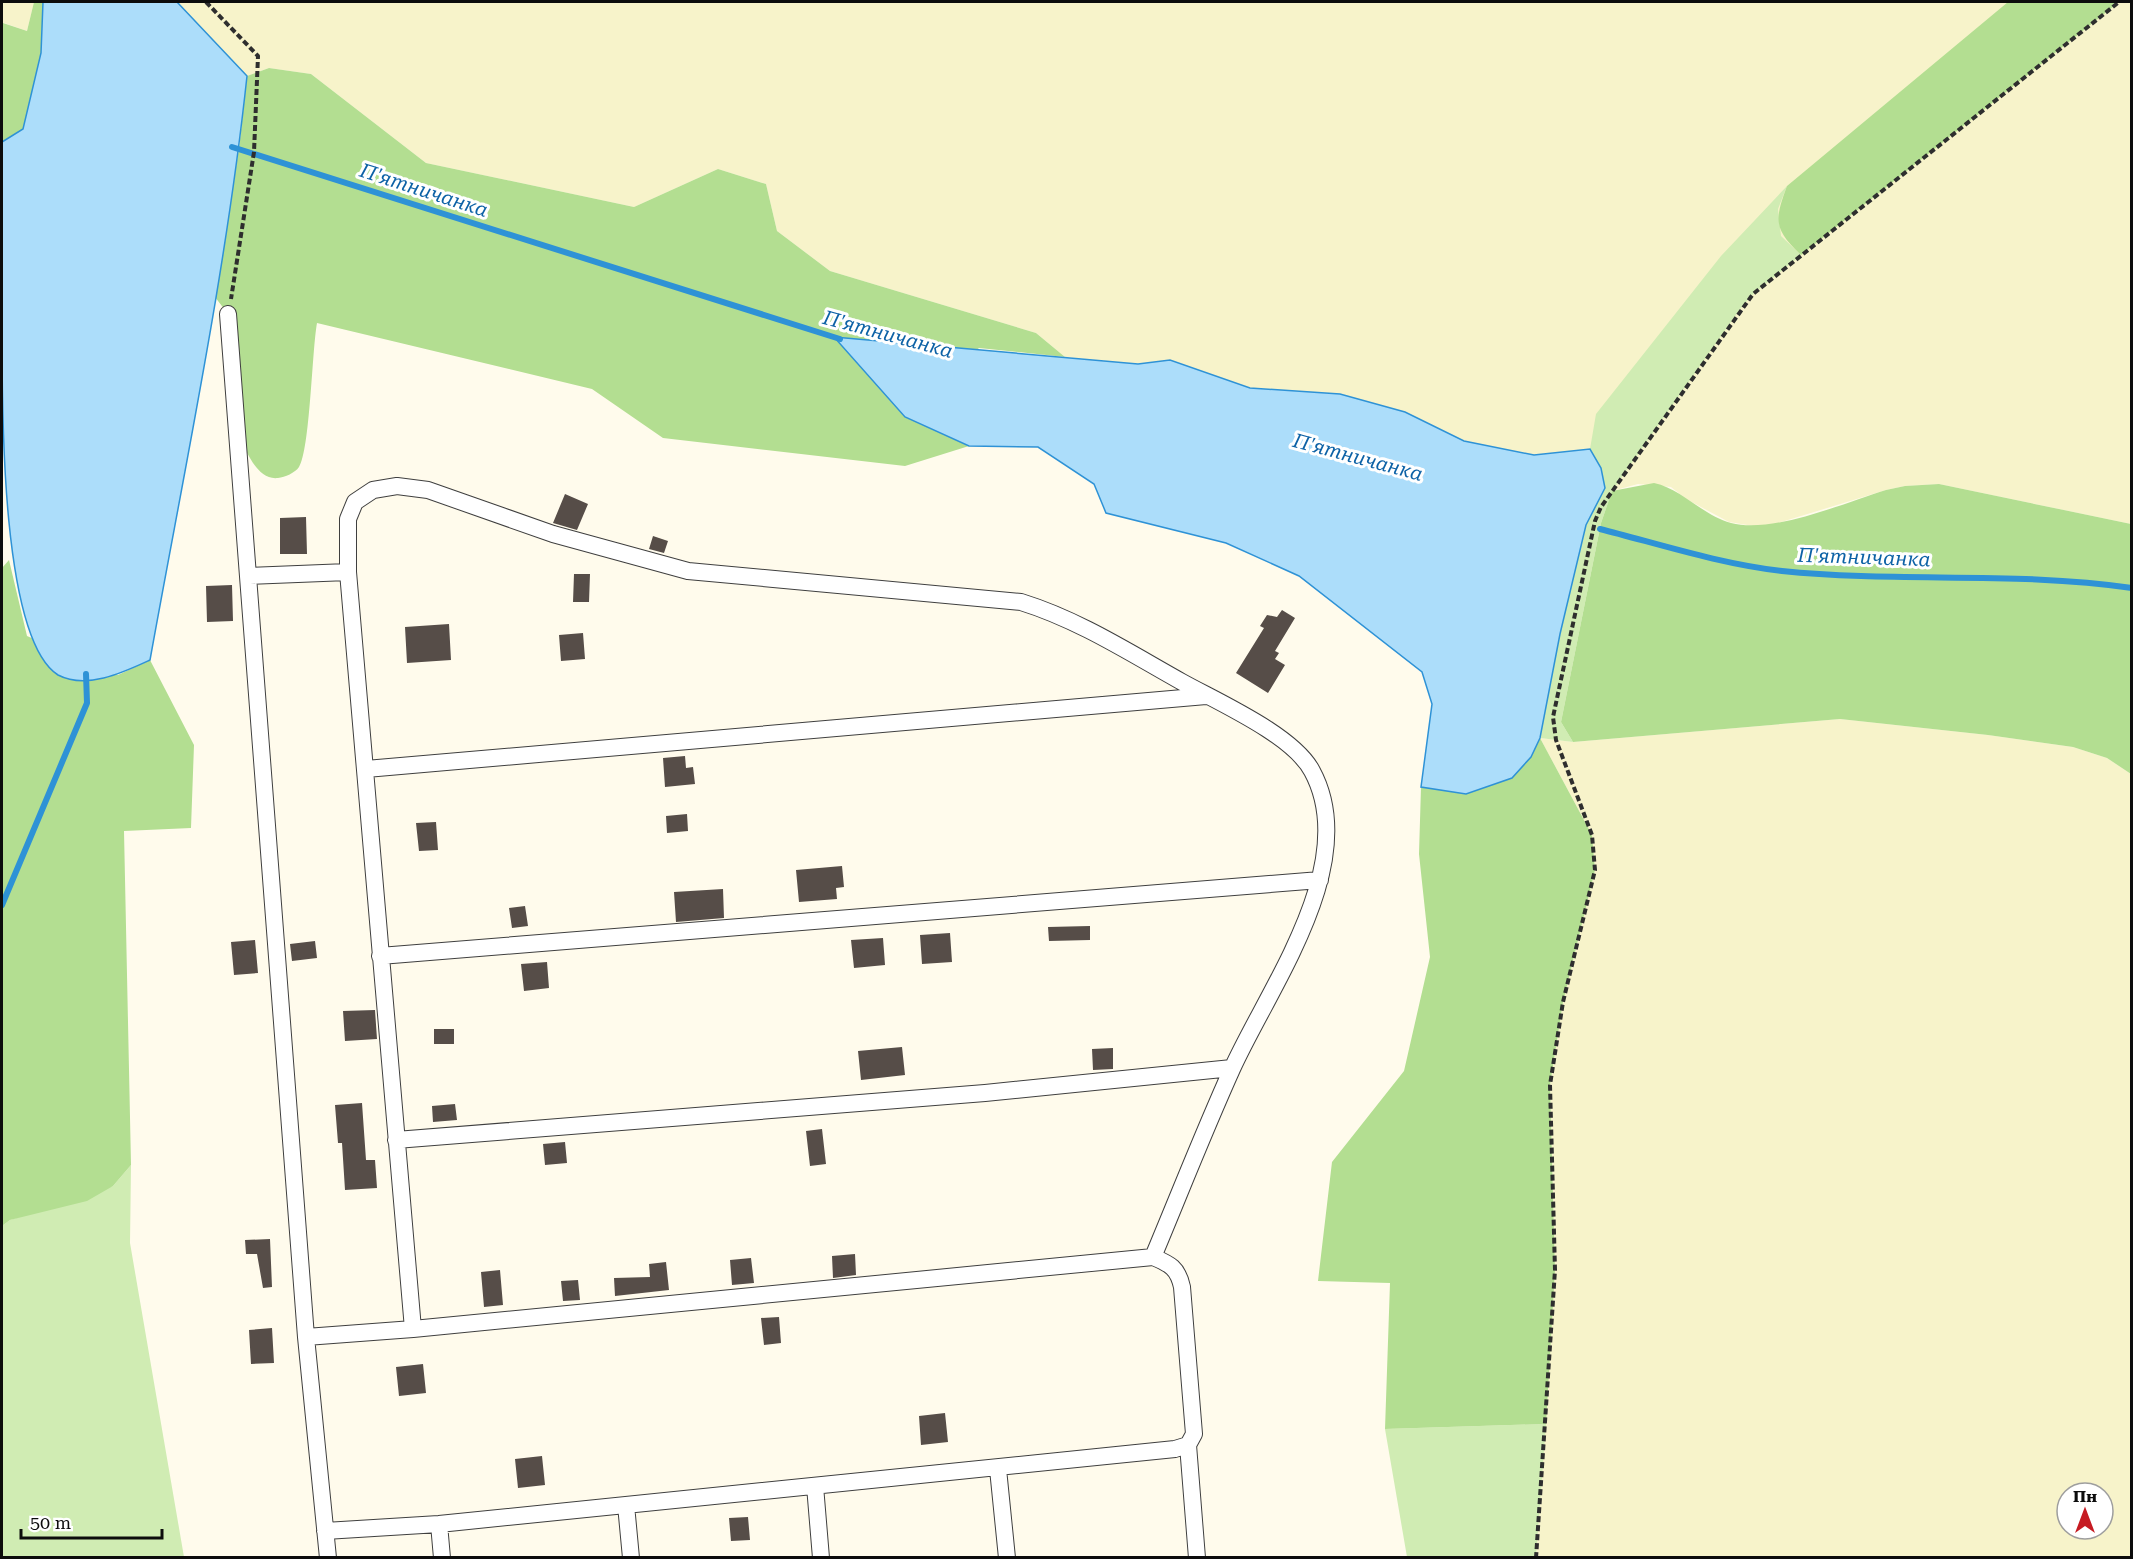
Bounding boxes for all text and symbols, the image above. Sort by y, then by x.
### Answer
water label: П'ятничанка [356,158,491,222]
water label: П'ятничанка [820,305,955,363]
water label: П'ятничанка [1290,428,1425,486]
water label: П'ятничанка [1796,543,1931,571]
north arrow [2055,1481,2115,1541]
text: Пн [2073,1487,2097,1506]
scale bar [21,1502,162,1540]
text: 50 m [30,1512,71,1533]

